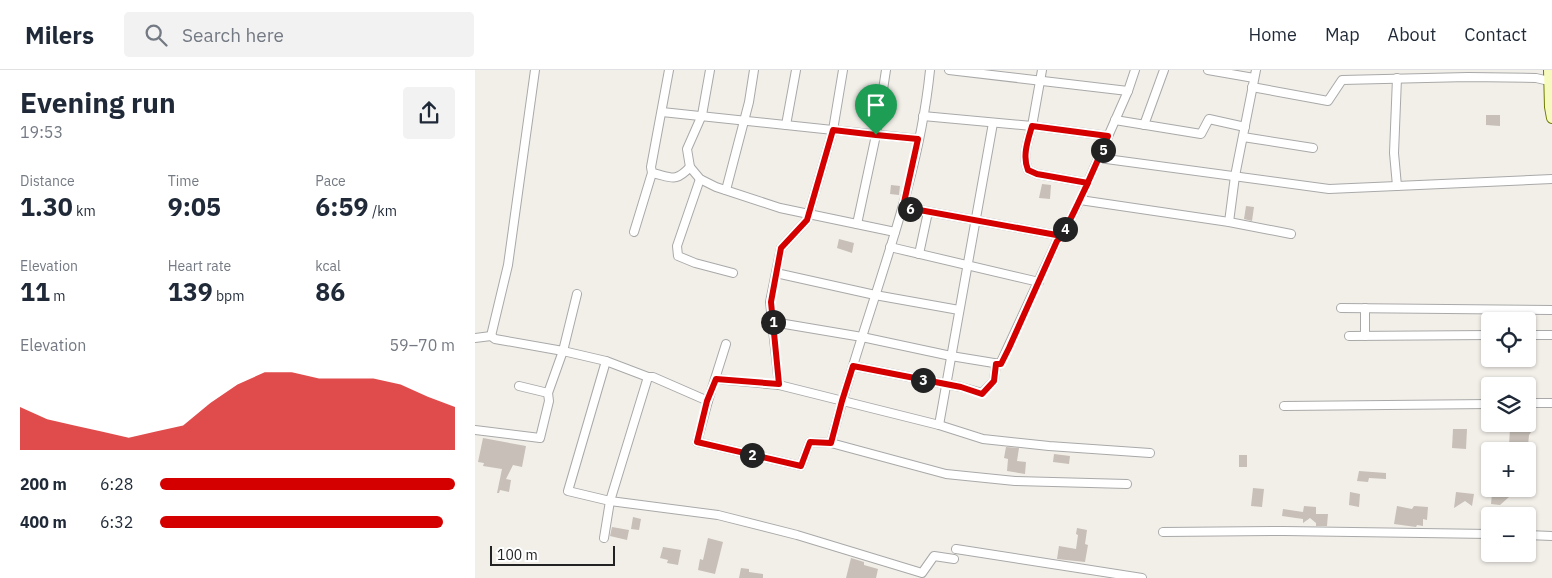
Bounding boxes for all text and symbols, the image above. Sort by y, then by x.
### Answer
search box [124,12,474,57]
text: Milers [25,19,94,51]
icon: search [142,21,170,49]
text: Search here [182,23,284,47]
text: Home [1249,23,1297,46]
text: Map [1325,23,1360,46]
text: About [1388,23,1436,46]
text: Contact [1464,23,1527,46]
text: Evening run [20,84,176,121]
pin [855,84,897,135]
button: share [403,87,455,139]
icon: arrive [862,91,890,119]
text: 19:53 [20,122,63,142]
pin: 5 [1091,138,1115,162]
text: 5 [1099,141,1108,159]
text: Distance [20,172,75,190]
text: Time [168,172,199,190]
text: Pace [315,172,346,190]
text: 1.30 [20,190,73,223]
text: 9:05 [168,190,221,223]
text: 6:59 [315,190,369,223]
pin: 6 [897,196,923,222]
text: 6 [906,200,915,218]
text: km [73,202,96,220]
text: /km [369,202,397,220]
pin: 4 [1053,216,1077,242]
text: 4 [1061,220,1070,238]
text: Elevation [20,257,78,275]
text: Heart rate [168,257,231,275]
text: kcal [315,257,341,275]
text: 11 [20,275,50,308]
text: 139 [168,275,213,308]
text: 86 [315,275,345,308]
text: m [50,287,66,305]
text: bpm [213,287,244,305]
pin: 1 [761,310,785,334]
map controls [1481,312,1536,562]
button: locate [1481,312,1536,367]
text: 1 [769,313,778,331]
text: Elevation [20,335,86,355]
text: 59–70 m [389,335,455,355]
pin: 3 [911,368,935,392]
text: 3 [919,371,928,389]
button: layers [1481,377,1536,432]
pin: 2 [739,442,765,468]
button: + [1481,442,1536,497]
text: 2 [748,446,757,464]
text: 200 m [20,474,67,494]
text: 6:28 [100,474,133,494]
button: − [1481,507,1536,562]
text: 400 m [20,512,67,532]
text: 6:32 [100,512,133,532]
scale bar [490,543,615,566]
text: 100 m [497,546,538,564]

